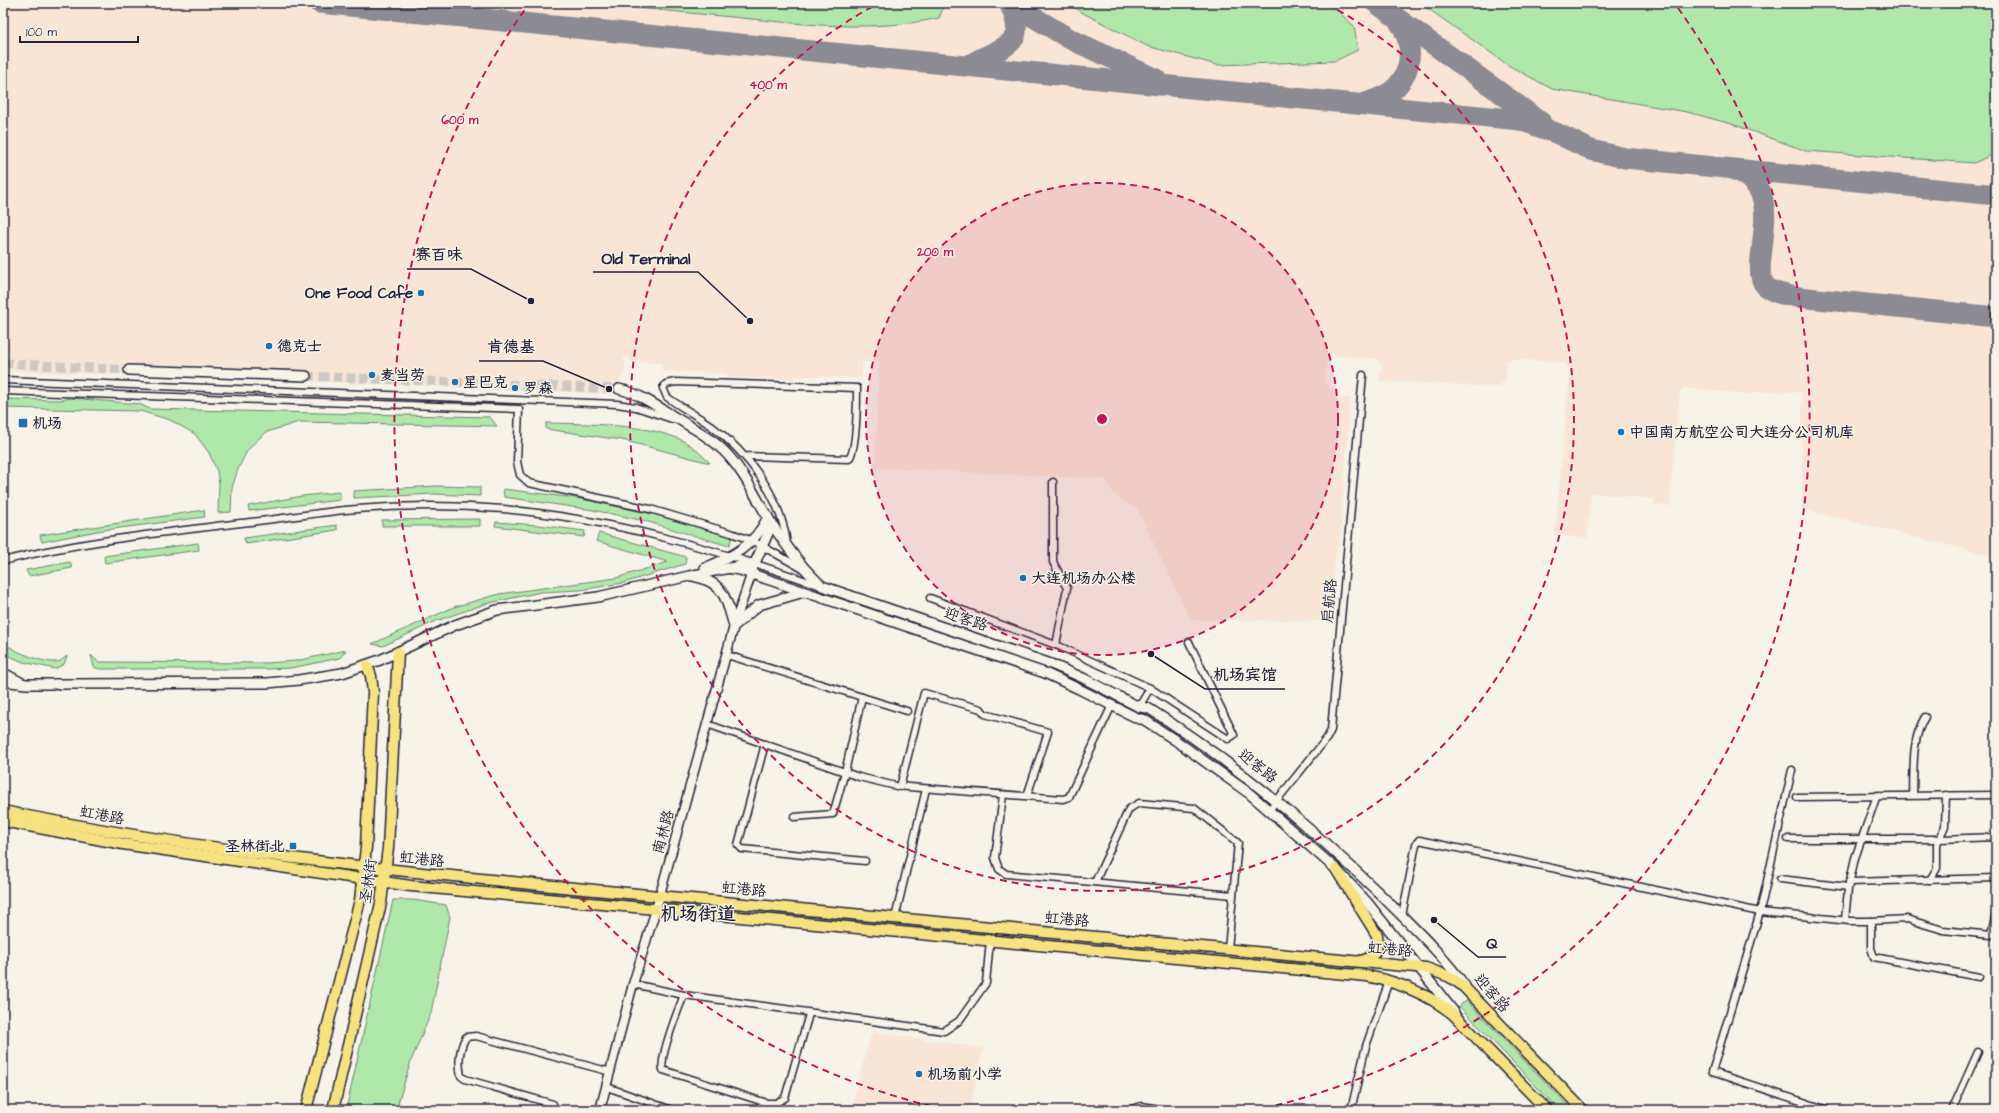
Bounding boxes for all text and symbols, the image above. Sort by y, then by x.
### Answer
scale bar [20,18,138,44]
text: 100 m [26,24,57,41]
text: 400 m [749,77,787,94]
text: 600 m [442,112,479,129]
callout: 赛百味 [407,241,471,269]
text: 赛百味 [415,244,463,266]
callout: Old Terminal [593,244,698,272]
text: 200 m [916,244,954,261]
text: Old Terminal [602,248,691,270]
place label: One Food Cafe [305,283,413,304]
marker: One Food Cafe [416,288,426,298]
callout: 肯德基 [479,333,543,361]
place label: 德克士 [277,336,322,357]
text: 肯德基 [487,336,535,358]
marker: 德克士 [264,341,274,351]
place label: 麦当劳 [380,365,425,386]
marker: 麦当劳 [367,370,377,380]
place label: 星巴克 [463,372,508,393]
marker: 星巴克 [450,377,460,387]
place label: 罗森 [523,378,553,399]
marker: 罗森 [510,383,520,393]
centre of rings [1095,412,1109,426]
place label: 机场 [32,413,62,434]
marker: 机场 [17,417,29,429]
place label: 中国南方航空公司大连分公司机库 [1629,422,1854,443]
marker: 中国南方航空公司大连分公司机库 [1616,427,1626,437]
place label: 大连机场办公楼 [1031,568,1136,589]
marker: 大连机场办公楼 [1018,573,1028,583]
street label: 启航路 [1317,578,1342,624]
street label: 迎客路 [941,603,990,636]
callout: 机场宾馆 [1205,661,1285,689]
text: 机场宾馆 [1213,664,1277,686]
street label: 迎客路 [1233,744,1282,789]
street label: 虹港路 [78,801,126,830]
street label: 南林路 [648,808,679,857]
place label: 圣林街北 [225,836,285,857]
marker: 圣林街北 [288,841,298,851]
street label: 虹港路 [398,847,445,872]
street label: 圣林街 [355,857,382,905]
street label: 虹港路 [721,877,767,902]
district label: 机场街道 [660,901,736,928]
street label: 虹港路 [1044,907,1090,932]
callout: Q [1478,929,1506,957]
text: Q [1486,933,1498,955]
street label: 虹港路 [1367,937,1413,962]
street label: 迎客路 [1469,969,1514,1017]
place label: 机场前小学 [927,1064,1002,1085]
marker: 机场前小学 [914,1069,924,1079]

